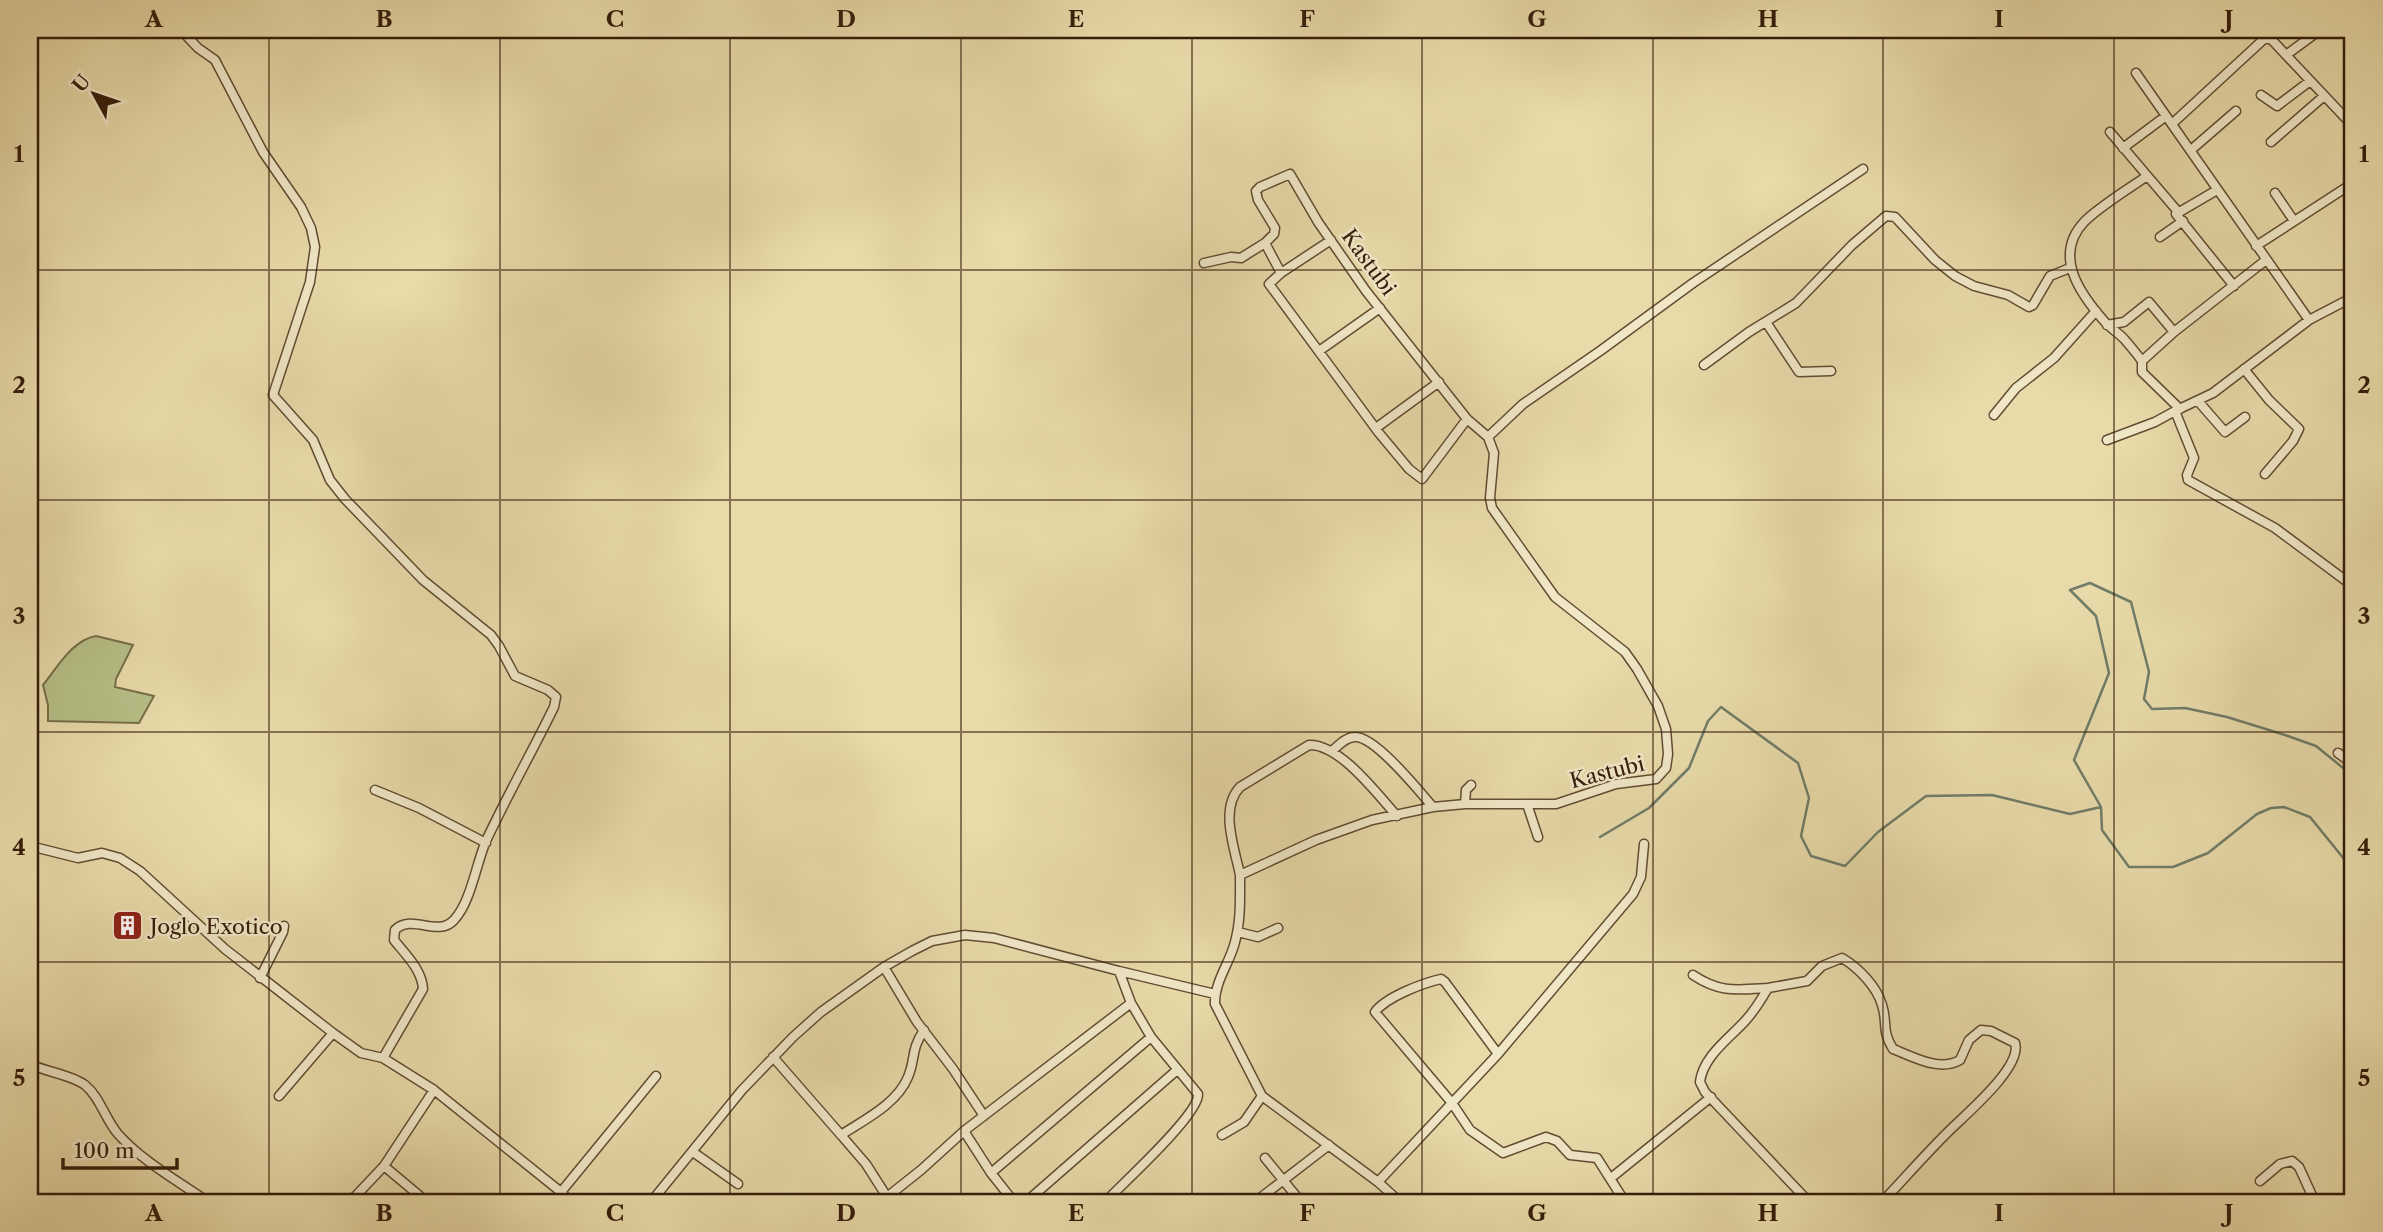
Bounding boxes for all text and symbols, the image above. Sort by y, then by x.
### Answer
text: A [144,5,164,33]
text: B [375,5,393,33]
text: C [606,5,624,33]
text: D [836,5,856,33]
text: E [1068,5,1084,33]
text: F [1299,5,1315,33]
text: G [1527,5,1547,33]
text: H [1758,5,1779,33]
text: I [1994,5,2004,33]
text: J [2220,5,2234,33]
north arrow [60,60,130,130]
text: U [68,70,95,97]
text: 1 [14,140,25,168]
text: 1 [2359,140,2370,168]
street label: Kastubi [1337,224,1401,300]
text: 2 [12,371,26,399]
text: 2 [2357,371,2371,399]
text: 3 [13,602,26,630]
text: 3 [2358,602,2371,630]
street label: Kastubi [1567,751,1647,793]
text: 4 [12,833,26,861]
text: 4 [2357,833,2371,861]
building icon: Joglo Exotico [110,909,144,943]
place label: Joglo Exotico [147,914,283,939]
text: 5 [13,1064,25,1092]
text: 5 [2358,1064,2370,1092]
scale bar [63,1127,177,1171]
text: 100 m [74,1138,135,1163]
text: A [144,1199,164,1227]
text: B [375,1199,393,1227]
text: C [606,1199,624,1227]
text: D [836,1199,856,1227]
text: E [1068,1199,1084,1227]
text: F [1299,1199,1315,1227]
text: G [1527,1199,1547,1227]
text: H [1758,1199,1779,1227]
text: I [1994,1199,2004,1227]
text: J [2220,1199,2234,1227]

